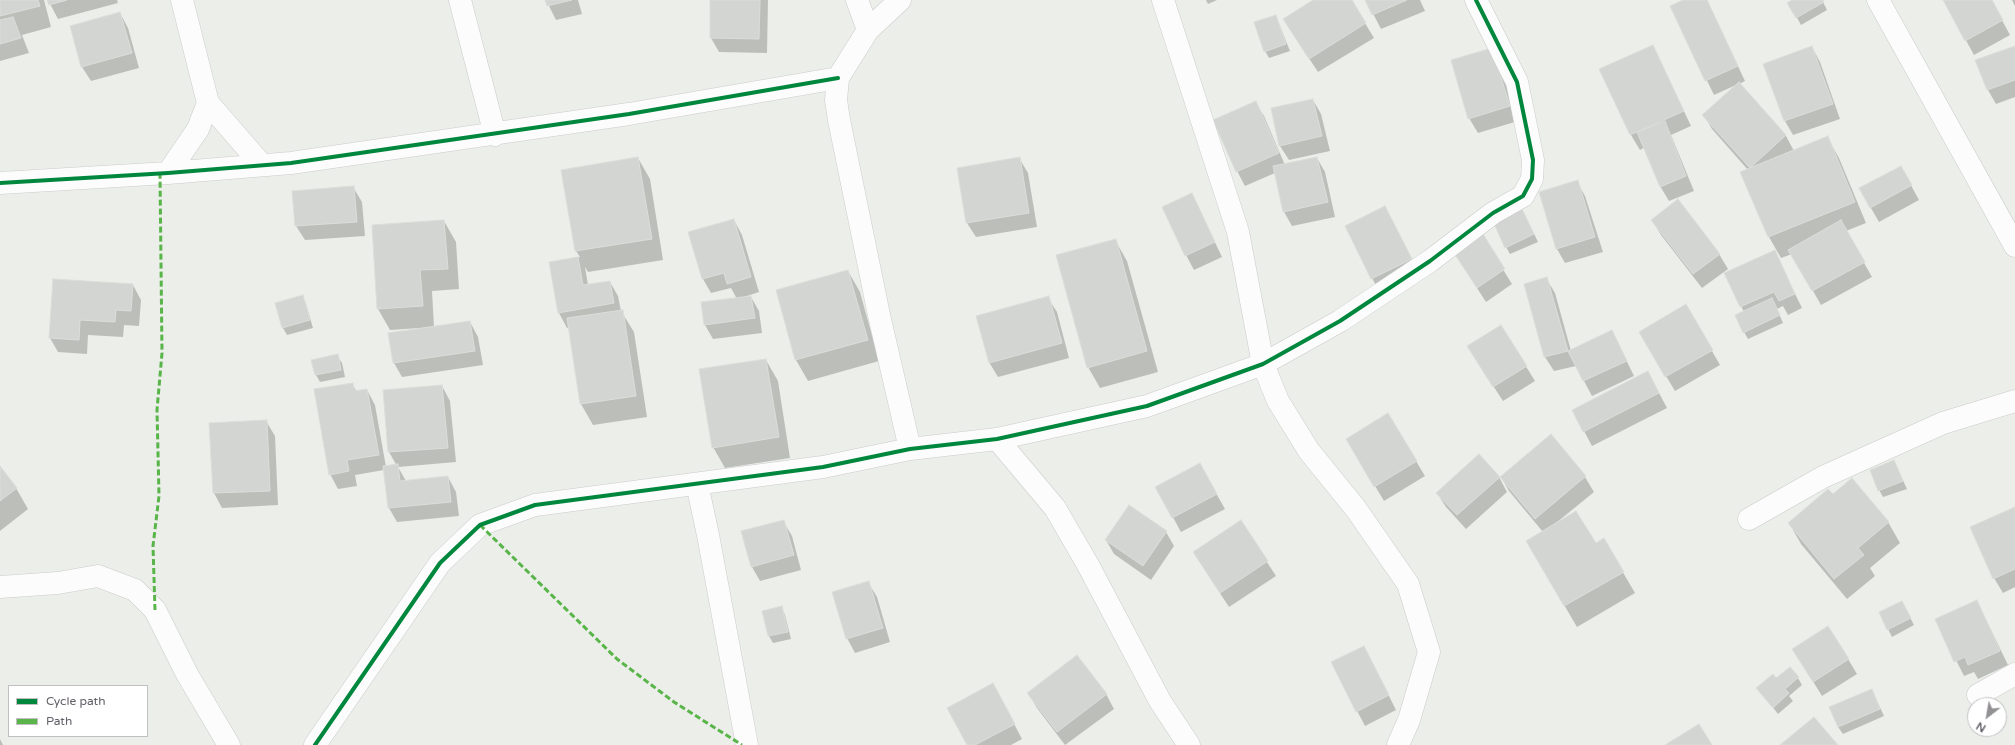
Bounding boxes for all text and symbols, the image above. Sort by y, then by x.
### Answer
legend [8,685,148,737]
text: Cycle path [46,694,105,708]
north arrow [1967,697,2007,737]
text: Path [46,714,72,728]
text: N [1974,719,1988,735]

